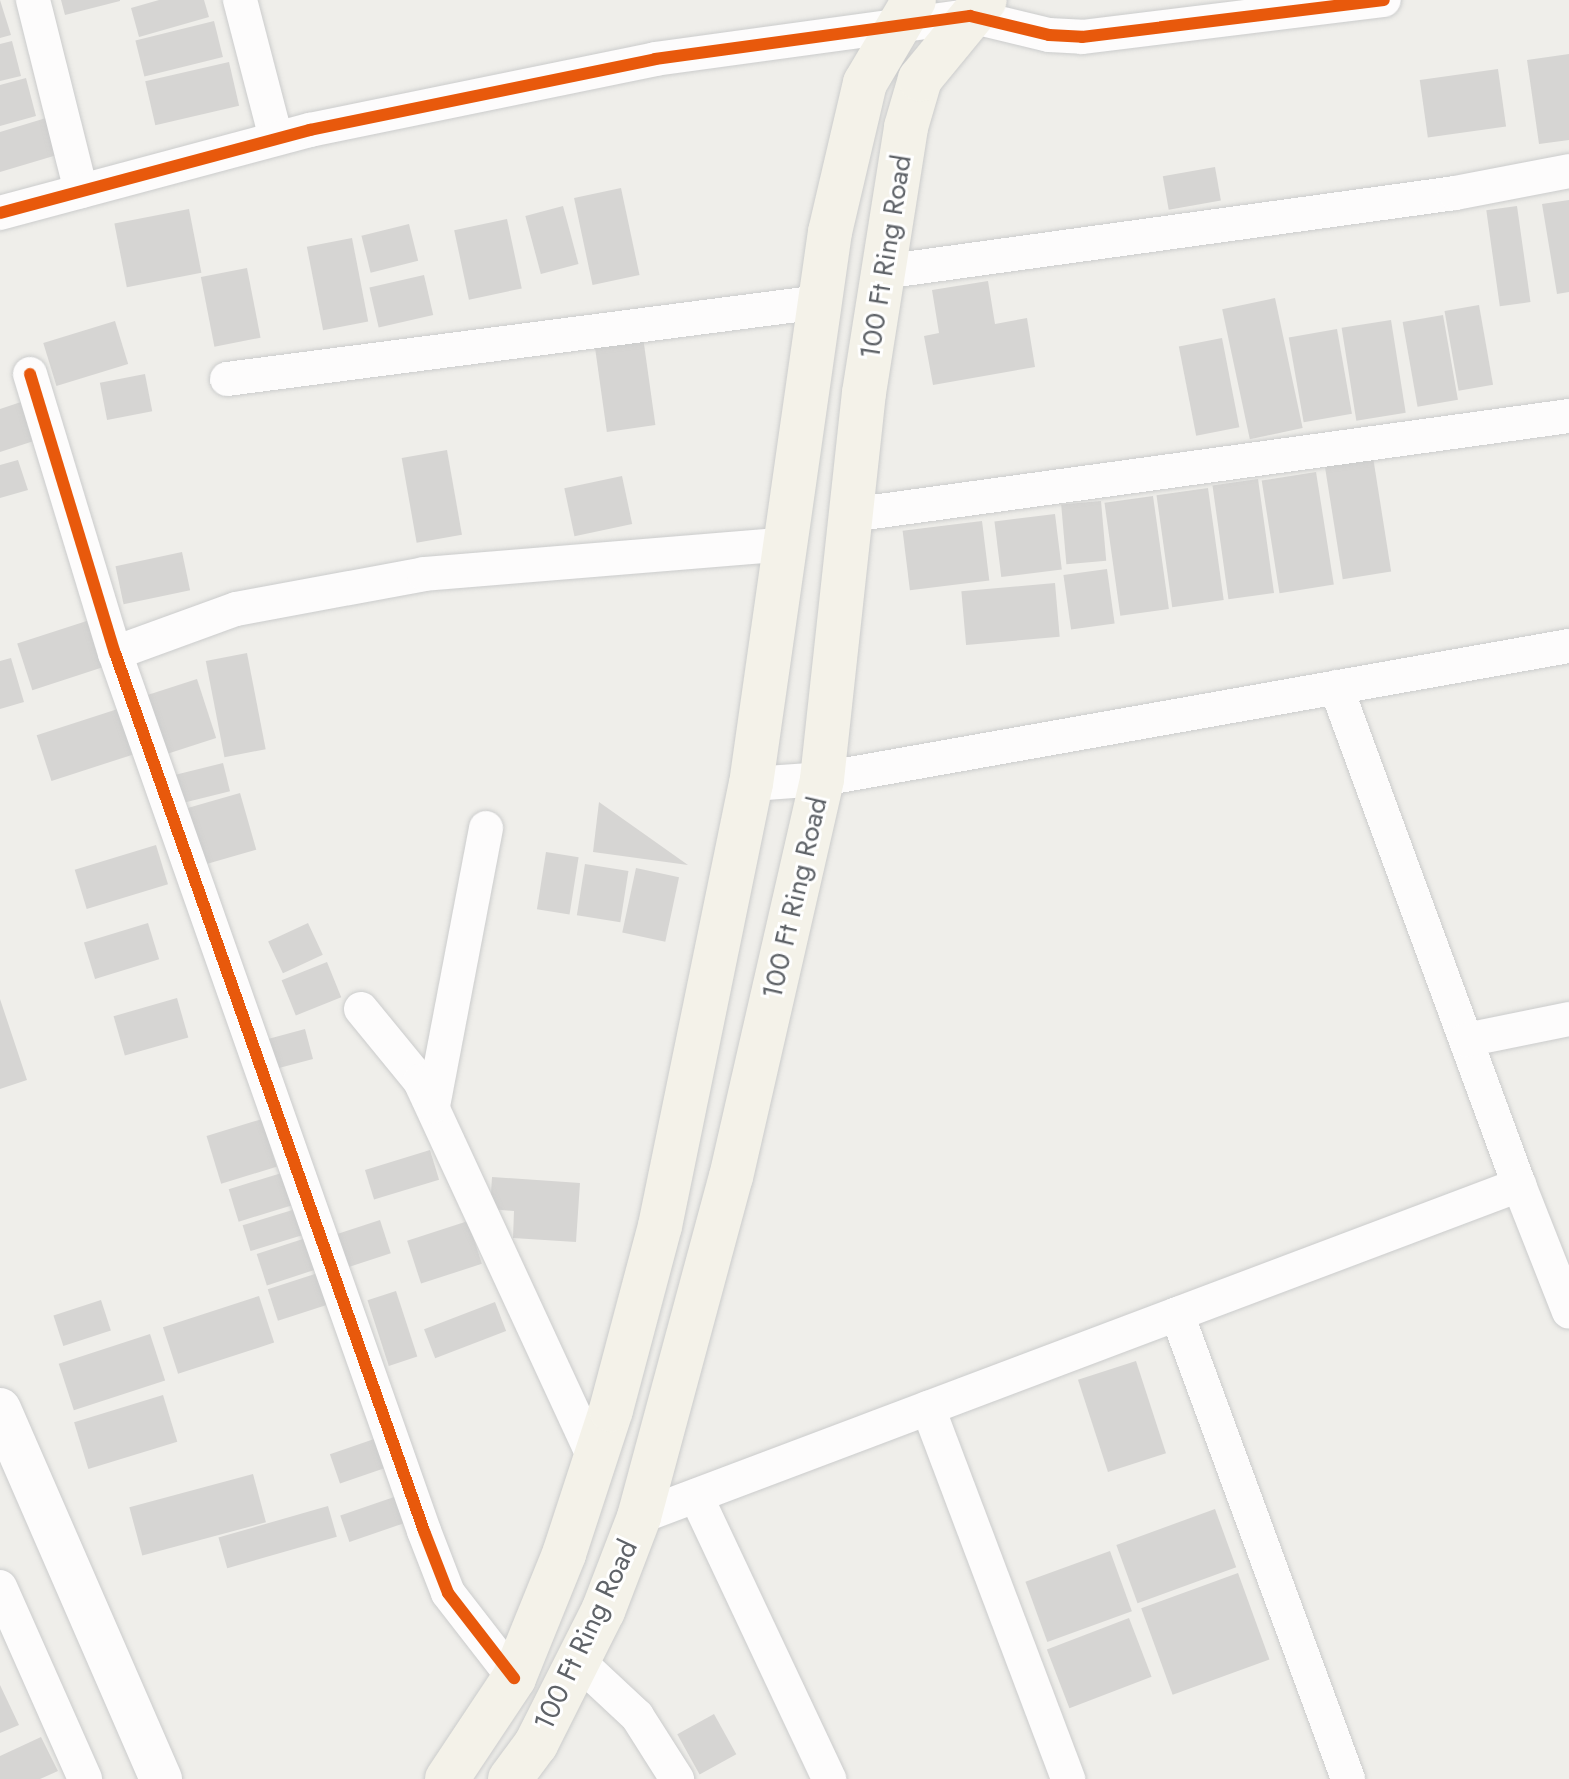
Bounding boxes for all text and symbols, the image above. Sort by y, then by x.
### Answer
street label: 100 Ft Ring Road [853,153,919,361]
street label: 100 Ft Ring Road [755,794,835,1002]
street label: 100 Ft Ring Road [527,1534,645,1736]

